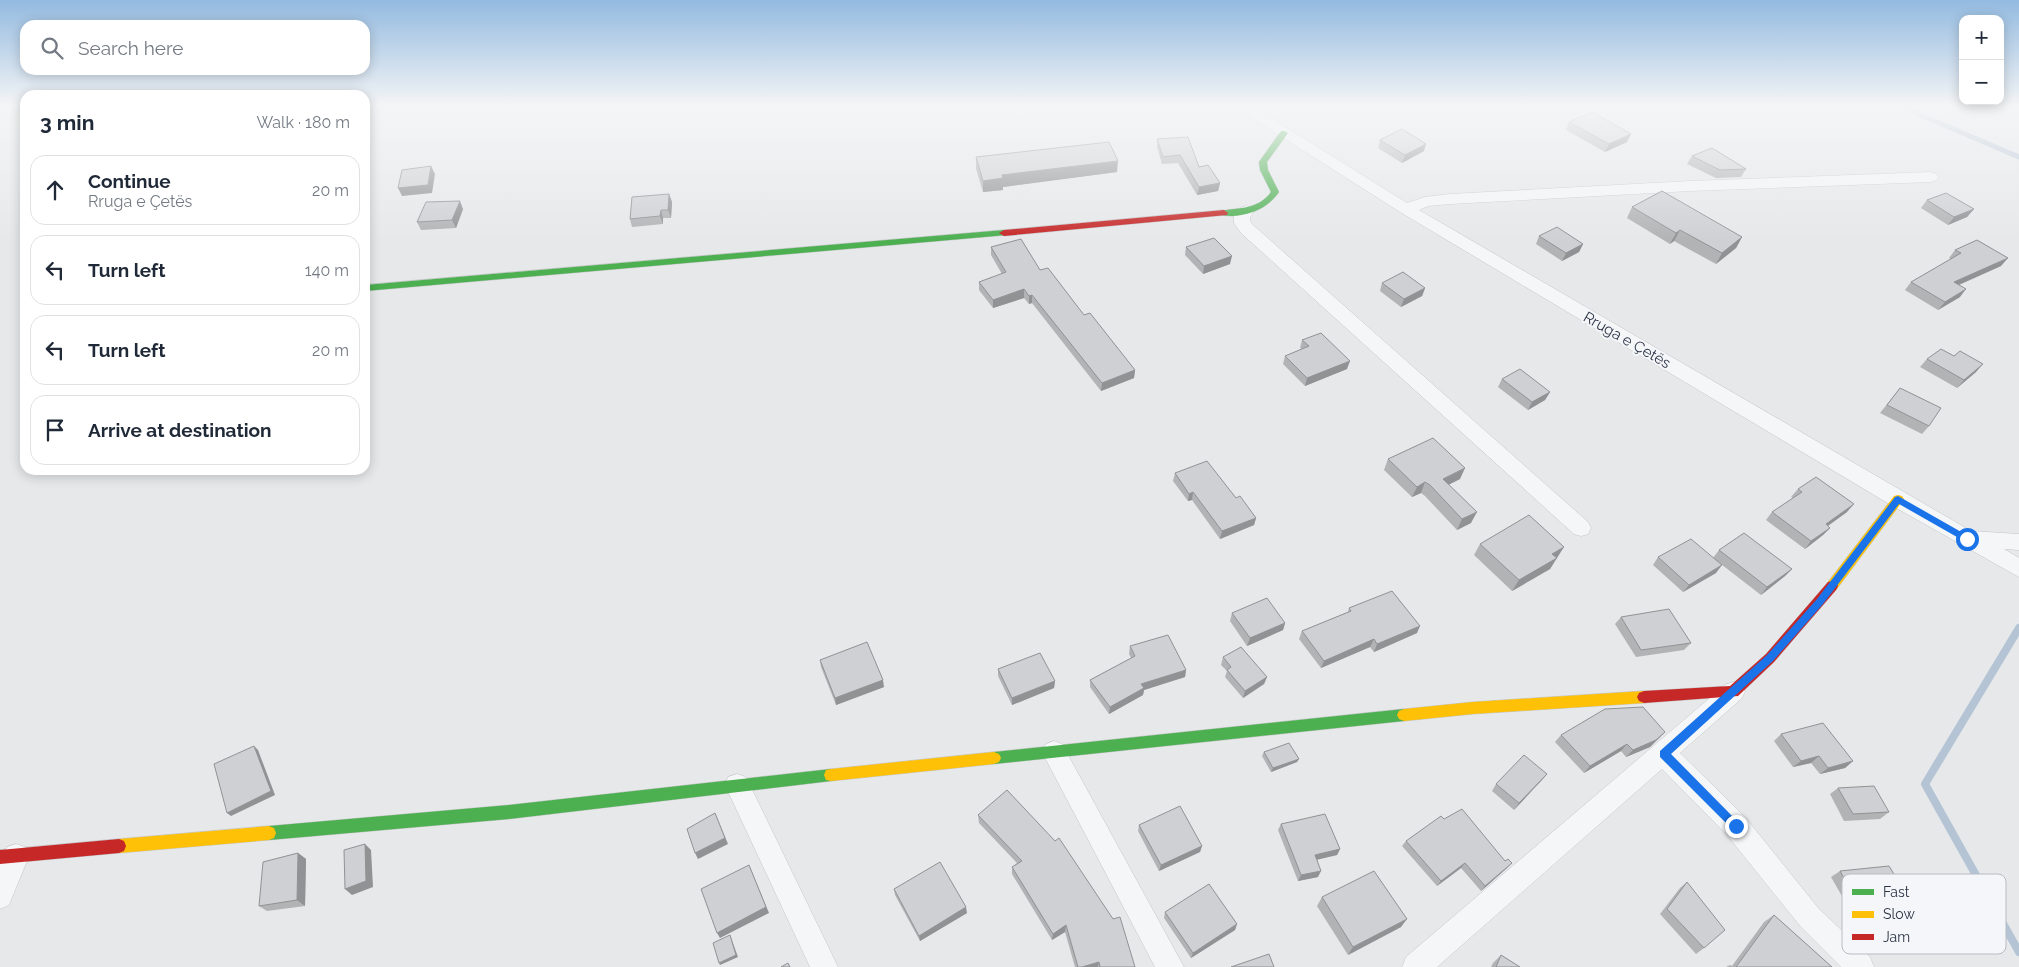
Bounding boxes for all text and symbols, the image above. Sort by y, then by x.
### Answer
map controls [1959,15,2004,105]
button: + [1959,15,2004,60]
search box [20,20,370,75]
icon: search [38,34,66,62]
text: Search here [78,37,184,59]
button: − [1959,60,2004,105]
text: 3 min [40,110,94,135]
text: Walk · 180 m [256,113,350,132]
text: Continue [88,170,171,192]
icon: ahead [41,176,69,204]
text: 20 m [312,181,349,200]
text: Rruga e Çetës [88,192,192,211]
icon: left [41,256,69,284]
text: Turn left [88,259,165,281]
text: 140 m [305,261,349,280]
street label: Rruga e Çetës [1580,308,1674,372]
icon: left [41,336,69,364]
text: Turn left [88,339,165,361]
text: 20 m [312,341,349,360]
icon: arrive [41,416,69,444]
text: Arrive at destination [88,419,272,441]
route start [1956,528,1979,551]
route end [1725,815,1748,838]
legend [1842,874,2006,954]
text: Fast [1883,884,1910,900]
text: Slow [1883,906,1915,922]
text: Jam [1883,929,1910,945]

